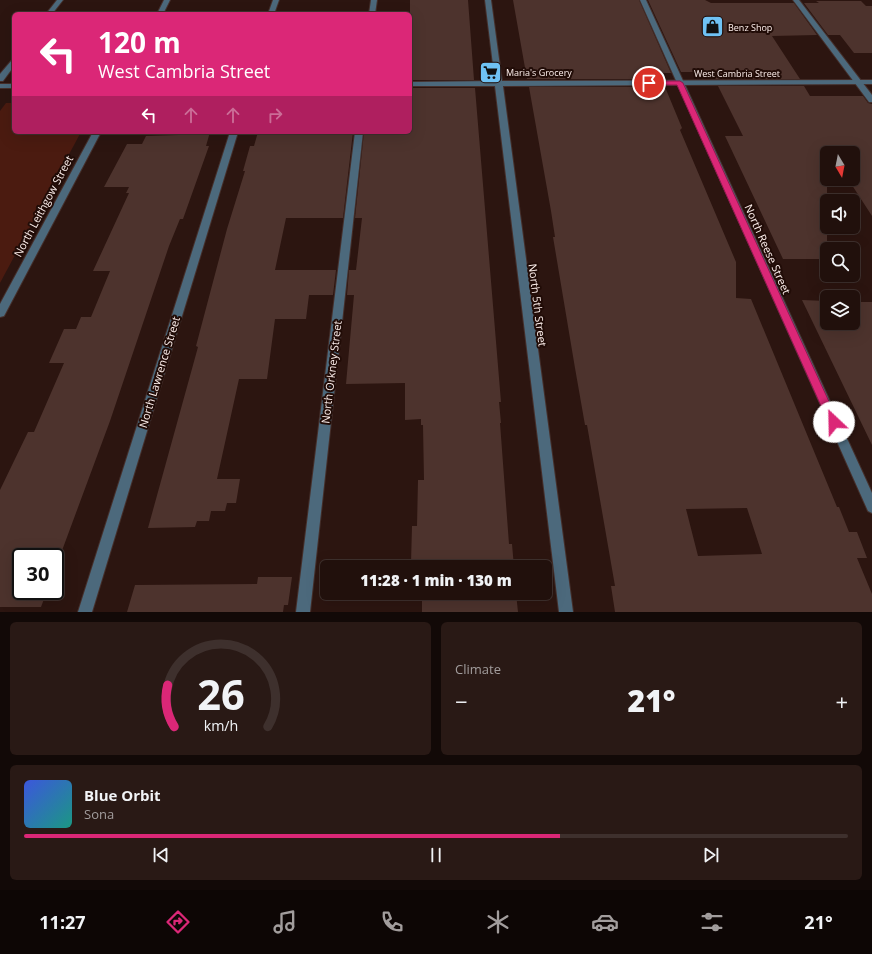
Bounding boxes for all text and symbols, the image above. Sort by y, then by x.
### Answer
shop icon: Benz Shop [699,14,725,40]
place label: Benz Shop [728,21,772,34]
text: 120 m [98,23,181,61]
icon: left [32,28,84,80]
text: West Cambria Street [98,59,270,83]
supermarket icon: Maria's Grocery [478,59,504,85]
place label: Maria's Grocery [506,66,572,79]
pin [632,66,666,100]
street label: West Cambria Street [694,67,780,80]
icon: arrive [638,72,660,94]
icon: left [138,104,160,126]
icon: ahead [180,104,202,126]
icon: ahead [222,104,244,126]
icon: right [264,104,286,126]
north arrow [820,146,860,186]
map controls [820,146,860,330]
street label: North Leithgow Street [10,153,76,259]
button: sound [820,194,860,234]
street label: North Reese Street [741,202,795,296]
button: search [820,242,860,282]
street label: North 5th Street [525,263,551,347]
button: layers [820,290,860,330]
street label: North Lawrence Street [135,314,183,430]
street label: North Orkney Street [317,320,345,424]
position arrow [813,401,855,443]
speed limit sign: 30 [12,548,64,600]
text: 11:28 · 1 min · 130 m [360,570,512,590]
text: Climate [455,660,501,678]
text: 26 [197,665,244,721]
text: 21° [628,680,675,721]
text: − [455,686,468,716]
text: + [835,686,848,716]
text: km/h [203,715,238,734]
text: Blue Orbit [84,785,161,805]
text: Sona [84,805,114,823]
icon: previous [150,844,172,866]
icon: pause [425,844,447,866]
icon: next [700,844,722,866]
icon: directions [164,908,192,936]
icon: music [271,908,299,936]
icon: phone [378,908,406,936]
icon: climate [484,908,512,936]
icon: car [591,908,619,936]
icon: filters [698,908,726,936]
text: 11:27 [39,910,86,934]
text: 21° [804,910,833,934]

